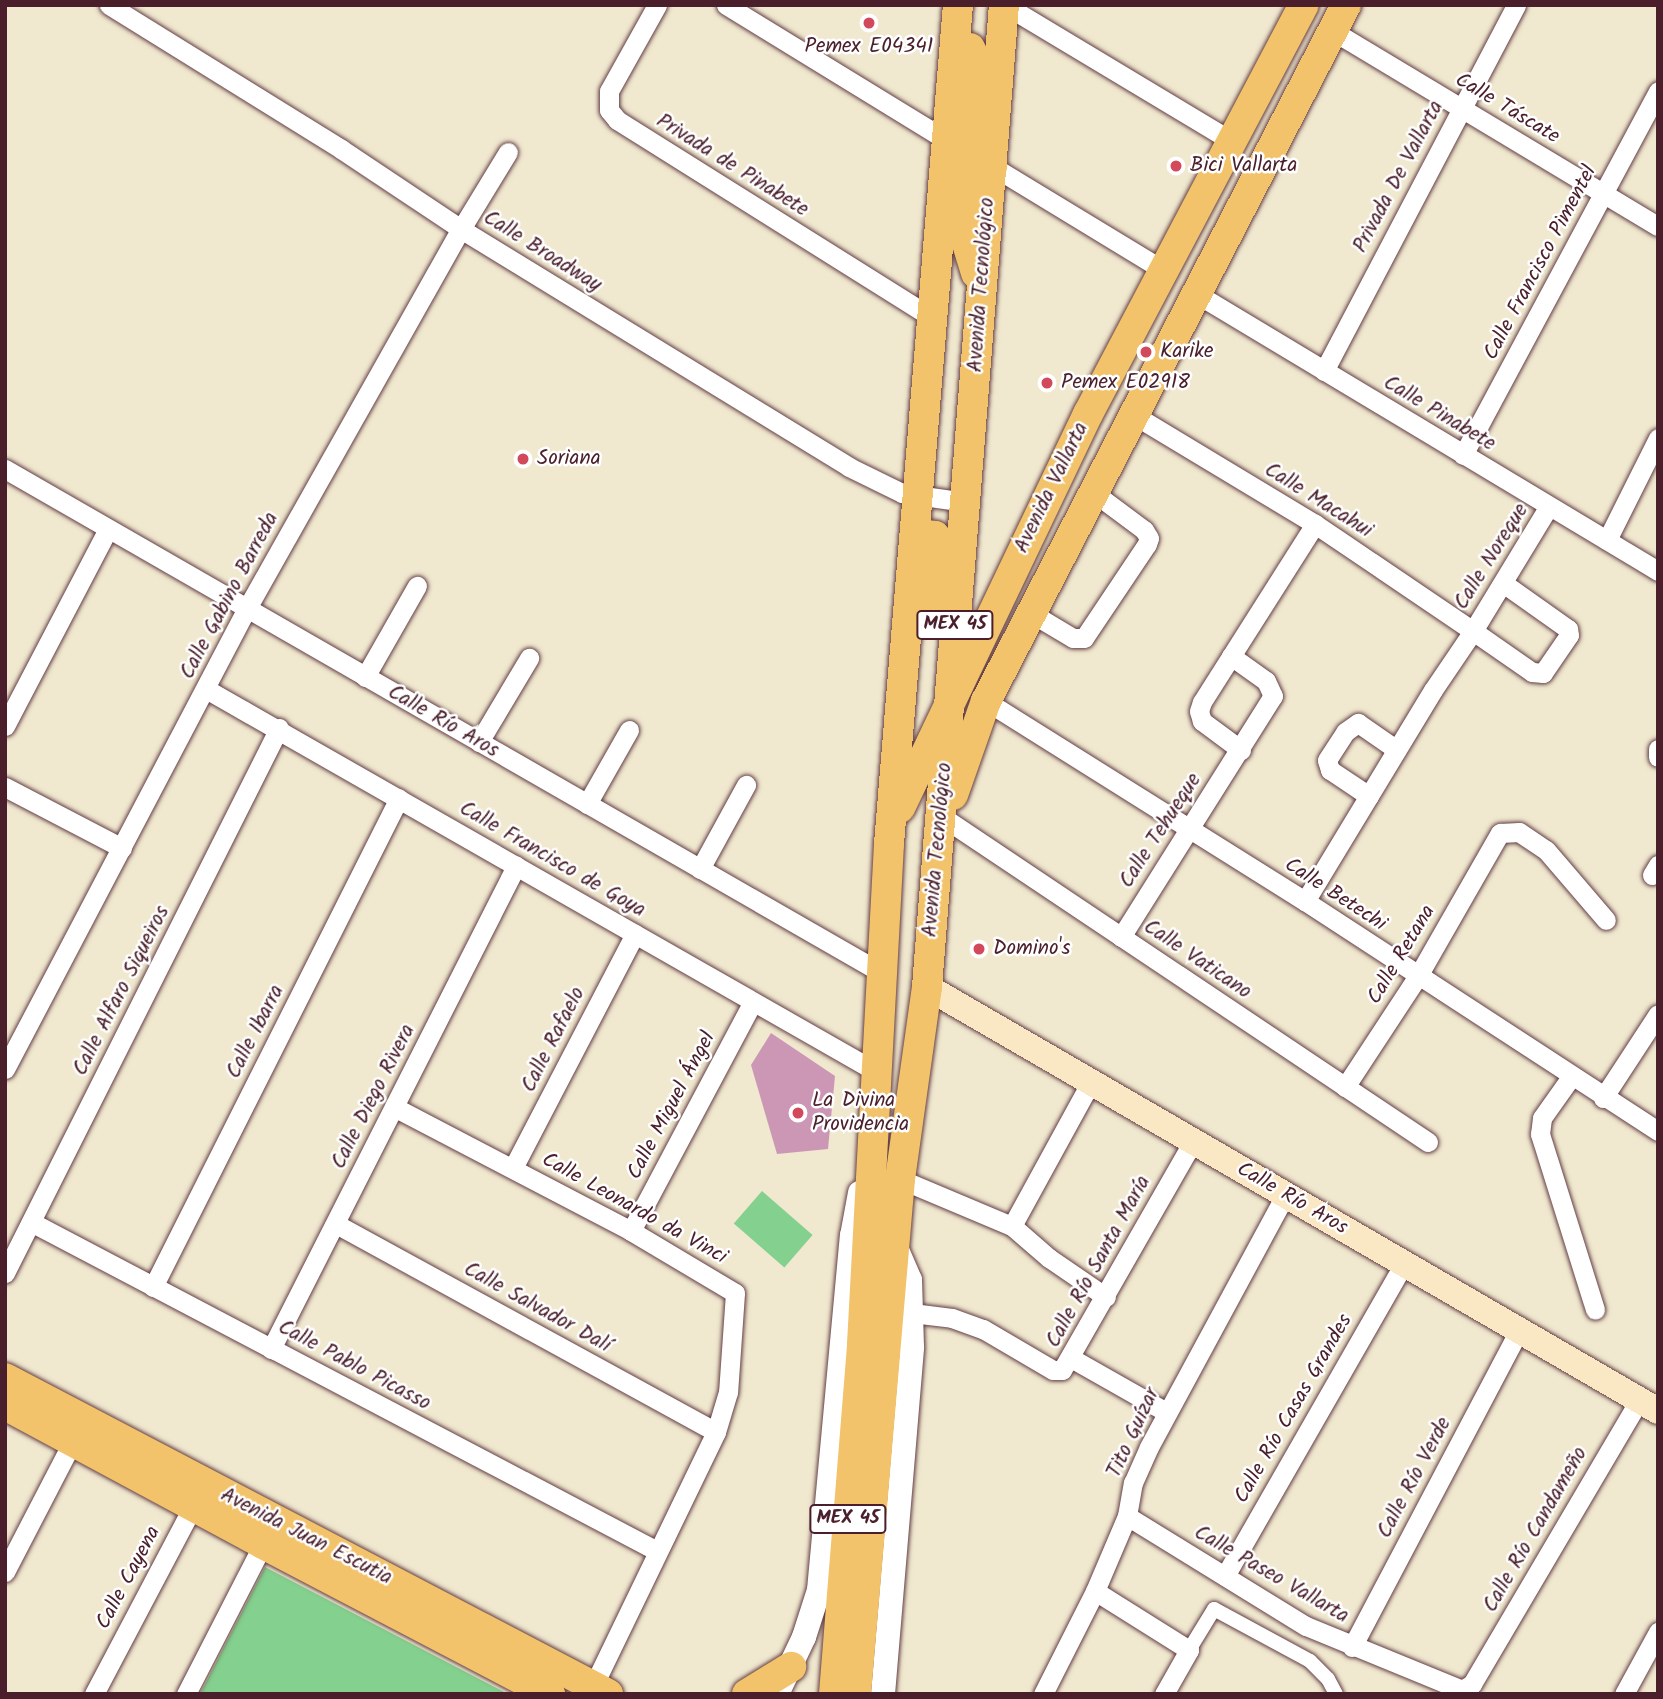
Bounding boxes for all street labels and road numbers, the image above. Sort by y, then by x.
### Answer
street label: Calle Táscate [1450,68,1564,150]
street label: Privada De Vallarta [1348,97,1450,257]
street label: Privada de Pinabete [651,109,813,223]
street label: Calle Francisco Pimentel [1479,161,1603,365]
street label: Avenida Tecnológico [963,197,1001,373]
street label: Calle Broadway [478,206,606,298]
street label: Calle Pinabete [1378,371,1500,457]
street label: Avenida Vallarta [1010,419,1094,557]
street label: Calle Macahui [1259,458,1377,544]
street label: Calle Noreque [1449,499,1535,615]
street label: Calle Gabino Barreda [175,508,285,684]
road number: MEX 45 [915,610,995,640]
street label: Calle Río Aros [383,680,503,764]
street label: Avenida Tecnológico [918,762,958,938]
street label: Calle Tehueque [1115,769,1207,893]
street label: Calle Francisco de Goya [455,796,649,924]
street label: Calle Betechi [1279,853,1391,937]
street label: Calle Retana [1363,901,1441,1009]
street label: Calle Alfaro Siqueiros [68,902,176,1080]
street label: Calle Vaticano [1138,915,1256,1005]
street label: Calle Ibarra [222,981,290,1083]
street label: Calle Rafaelo [517,983,591,1097]
street label: Calle Diego Rivera [327,1021,421,1173]
street label: Calle Miguel Ángel [622,1028,722,1184]
street label: Calle Leonardo da Vinci [537,1148,731,1270]
street label: Calle Río Aros [1232,1157,1352,1241]
street label: Calle Río Santa María [1041,1172,1157,1352]
street label: Calle Salvador Dalí [459,1257,615,1359]
street label: Calle Río Casas Grandes [1230,1310,1358,1508]
street label: Calle Pablo Picasso [273,1315,435,1417]
street label: Tito Guízar [1102,1384,1166,1482]
street label: Calle Río Verde [1373,1413,1457,1543]
street label: Calle Río Candameño [1478,1443,1594,1617]
street label: Avenida Juan Escutia [216,1483,396,1591]
road number: MEX 45 [808,1504,888,1534]
street label: Calle Paseo Vallarta [1189,1521,1353,1629]
street label: Calle Cayena [91,1522,167,1634]

